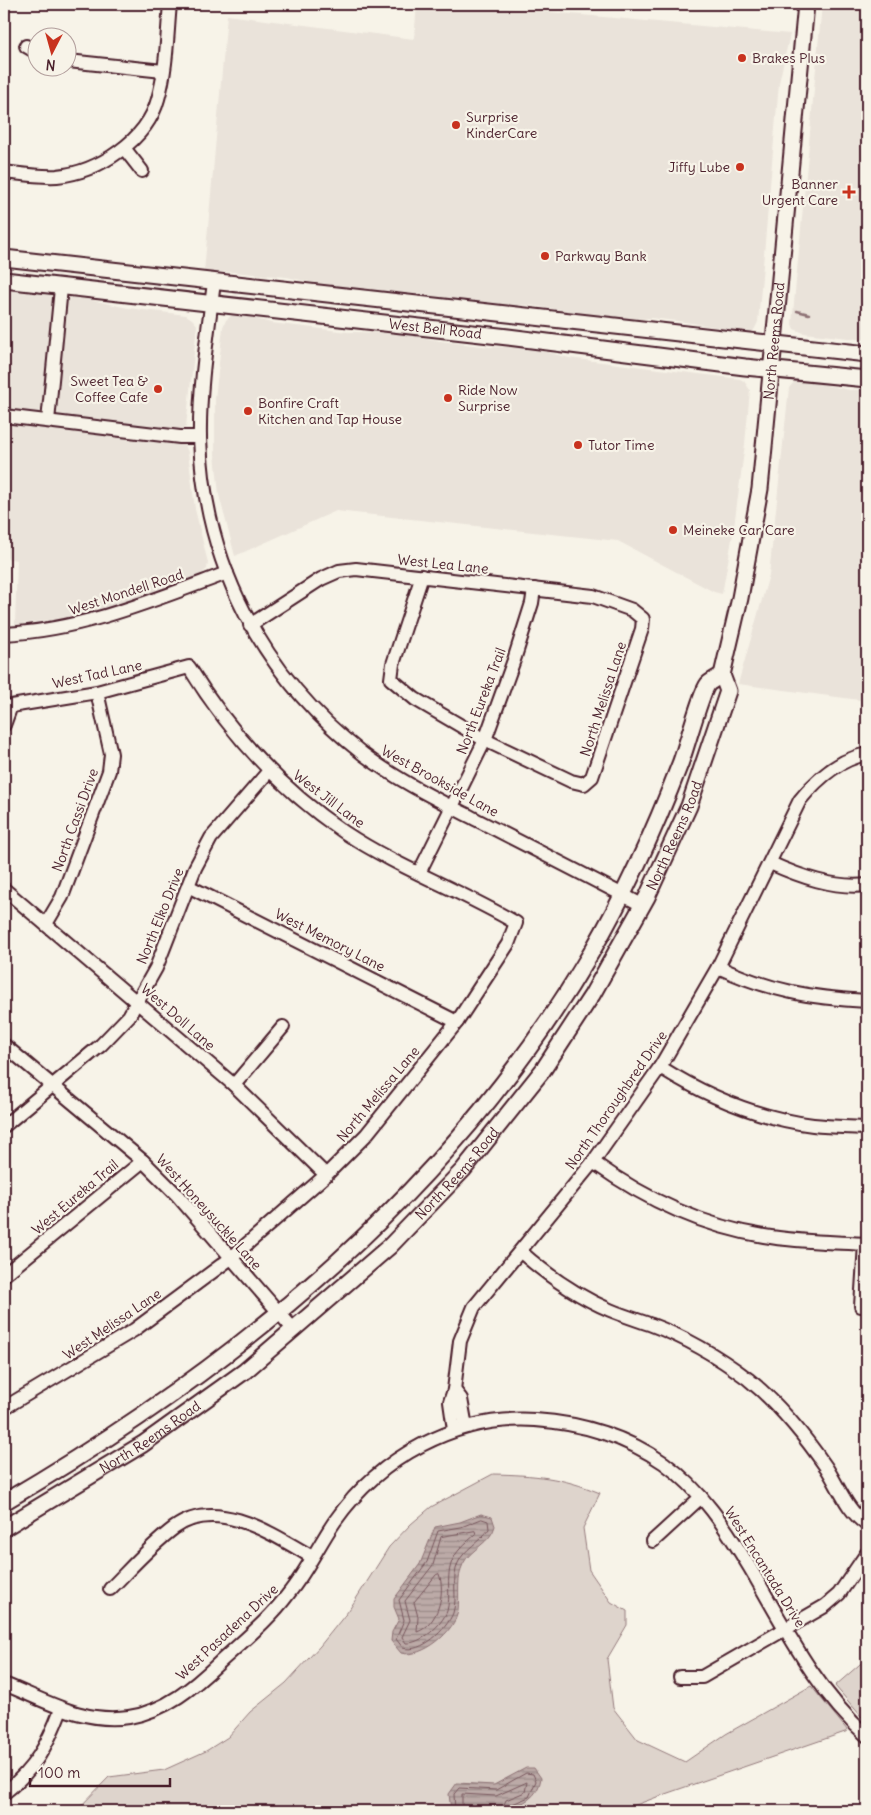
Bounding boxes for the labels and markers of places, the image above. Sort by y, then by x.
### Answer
place label: Brakes Plus [752,49,825,67]
marker: Brakes Plus [736,52,748,64]
place label: Surprise KinderCare [466,108,537,142]
marker: Surprise KinderCare [450,119,462,131]
place label: Jiffy Lube [668,158,730,176]
marker: Jiffy Lube [734,161,746,173]
place label: Banner Urgent Care [762,175,838,209]
marker: Banner Urgent Care [842,185,856,199]
place label: Parkway Bank [555,247,647,265]
marker: Parkway Bank [539,250,551,262]
place label: Sweet Tea & Coffee Cafe [70,372,148,406]
place label: Ride Now Surprise [458,381,518,415]
marker: Sweet Tea & Coffee Cafe [152,383,164,395]
marker: Ride Now Surprise [442,392,454,404]
place label: Bonfire Craft Kitchen and Tap House [258,394,402,428]
marker: Bonfire Craft Kitchen and Tap House [242,405,254,417]
place label: Tutor Time [588,436,654,454]
marker: Tutor Time [572,439,584,451]
place label: Meineke Car Care [683,521,795,539]
marker: Meineke Car Care [667,524,679,536]

